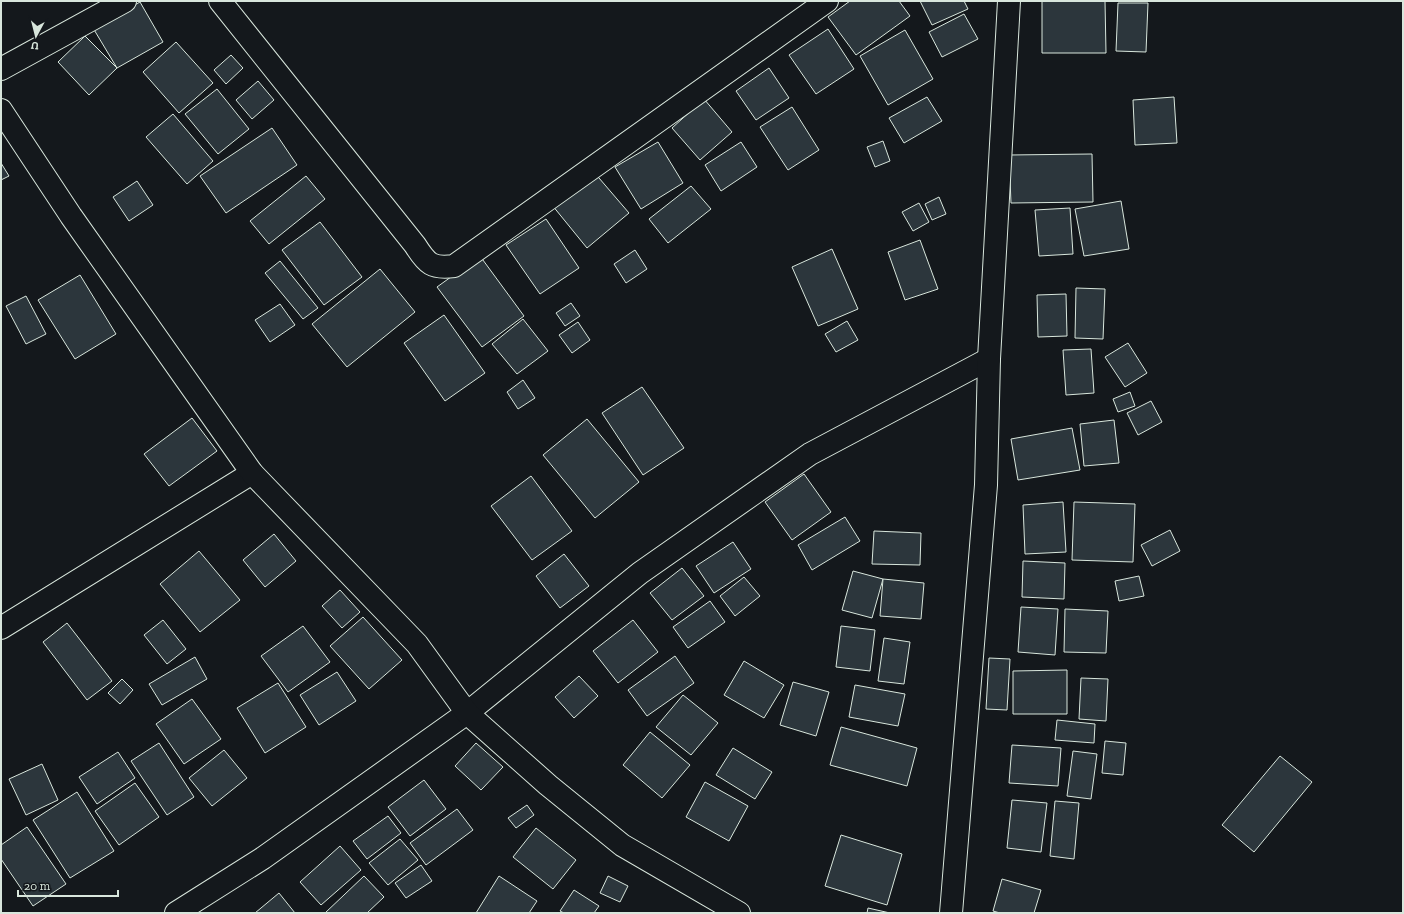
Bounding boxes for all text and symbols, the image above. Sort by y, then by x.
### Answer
north arrow [16,16,56,56]
text: U [30,38,40,52]
scale bar [18,872,118,898]
text: 20 m [24,879,51,893]

